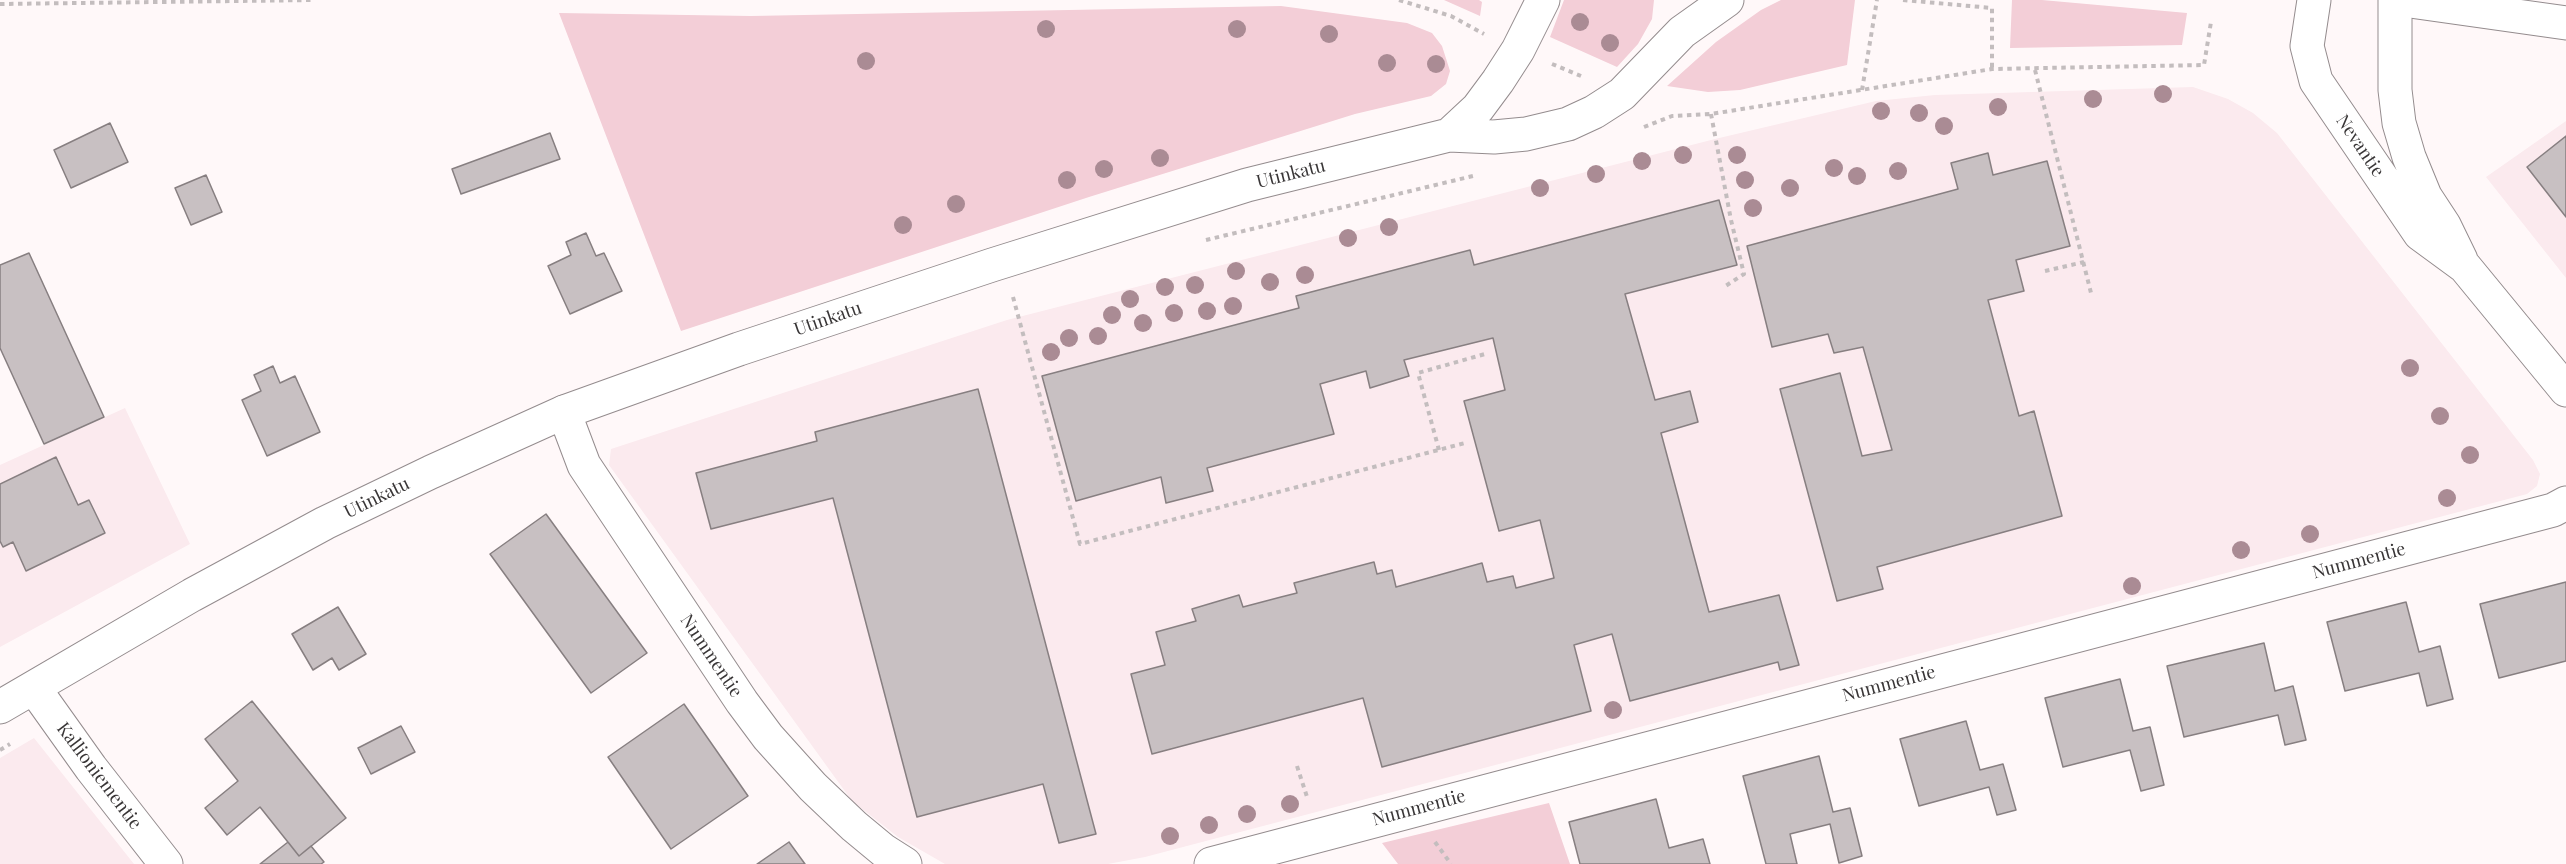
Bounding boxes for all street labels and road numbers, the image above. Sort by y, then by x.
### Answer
street label: Nevantie [2331,111,2389,181]
street label: Utinkatu [1254,155,1328,193]
street label: Utinkatu [791,297,865,341]
street label: Utinkatu [341,473,413,523]
street label: Nummentie [2310,538,2408,584]
street label: Nummentie [675,610,747,702]
street label: Nummentie [1840,661,1938,707]
street label: Kallioniementie [52,718,146,834]
street label: Nummentie [1370,785,1468,831]

